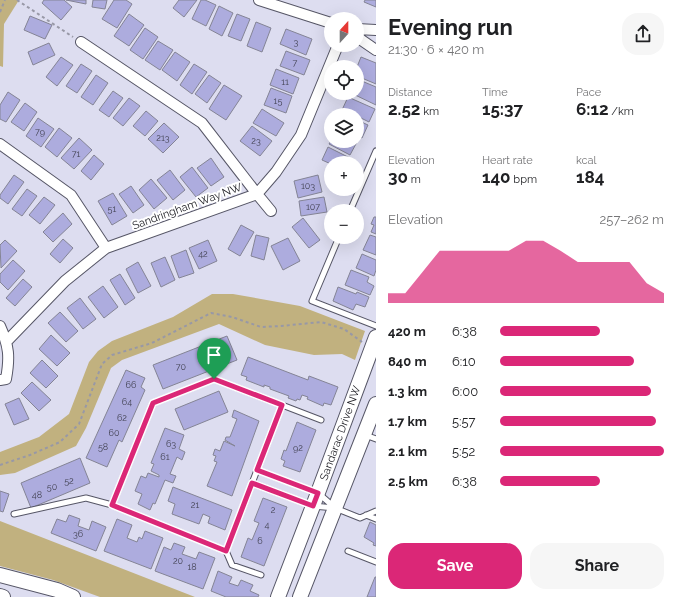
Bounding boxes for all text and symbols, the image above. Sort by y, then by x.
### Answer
north arrow [324,12,364,52]
map controls [324,12,364,244]
button: share [622,13,664,55]
text: Evening run [388,14,513,40]
house number: 3 [294,37,299,47]
text: 21:30 · 6 × 420 m [388,42,484,57]
house number: 7 [293,58,298,68]
button: locate [324,60,364,100]
house number: 11 [281,77,289,87]
text: Distance [388,86,432,99]
text: Time [482,86,508,99]
text: Pace [576,86,601,99]
house number: 15 [274,96,282,106]
text: 2.52 [388,99,420,119]
text: 15:37 [482,99,523,119]
text: 6:12 [576,99,609,119]
text: km [420,105,439,118]
text: /km [609,105,634,118]
button: layers [324,108,364,148]
house number: 79 [35,127,45,137]
house number: 213 [156,133,170,143]
house number: 23 [251,136,261,146]
house number: 71 [72,149,80,159]
text: Elevation [388,154,435,167]
text: Heart rate [482,154,533,167]
text: kcal [576,154,597,167]
button: + [324,156,364,196]
text: 30 [388,167,408,187]
text: 140 [482,167,511,187]
text: 184 [576,167,604,187]
text: m [408,173,421,186]
text: bpm [511,173,537,186]
street label: Sandringham Way NW [131,180,244,232]
house number: 103 [301,181,315,191]
house number: 107 [306,202,320,212]
house number: 51 [108,204,117,214]
button: − [324,204,364,244]
text: Elevation [388,212,443,227]
text: 257–262 m [600,212,664,227]
house number: 42 [198,249,208,259]
text: 420 m [388,324,426,339]
text: 6:38 [452,324,477,339]
pin [197,338,231,379]
icon: arrive [203,344,225,366]
text: 840 m [388,354,426,369]
text: 6:10 [452,354,476,369]
house number: 70 [176,362,187,372]
house number: 66 [126,380,137,390]
street label: Sandarac Drive NW [317,384,364,482]
text: 1.3 km [388,384,427,399]
text: 6:00 [452,384,478,399]
house number: 64 [122,397,132,407]
house number: 62 [117,413,127,423]
text: 1.7 km [388,414,427,429]
text: 5:57 [452,414,476,429]
house number: 60 [109,428,120,438]
house number: 63 [166,439,176,449]
house number: 58 [98,442,108,452]
house number: 92 [293,443,303,453]
text: 2.1 km [388,444,427,459]
text: 5:52 [452,444,475,459]
house number: 61 [160,452,170,462]
text: 2.5 km [388,474,428,489]
text: 6:38 [452,474,477,489]
house number: 52 [64,476,74,486]
house number: 50 [47,482,58,492]
house number: 48 [32,490,42,500]
house number: 21 [191,500,199,510]
house number: 2 [271,505,276,515]
house number: 4 [265,520,270,530]
house number: 36 [73,529,84,539]
house number: 6 [257,536,263,546]
button: Save [388,543,522,589]
button: Share [530,543,664,589]
house number: 20 [173,556,184,566]
house number: 18 [187,562,197,572]

